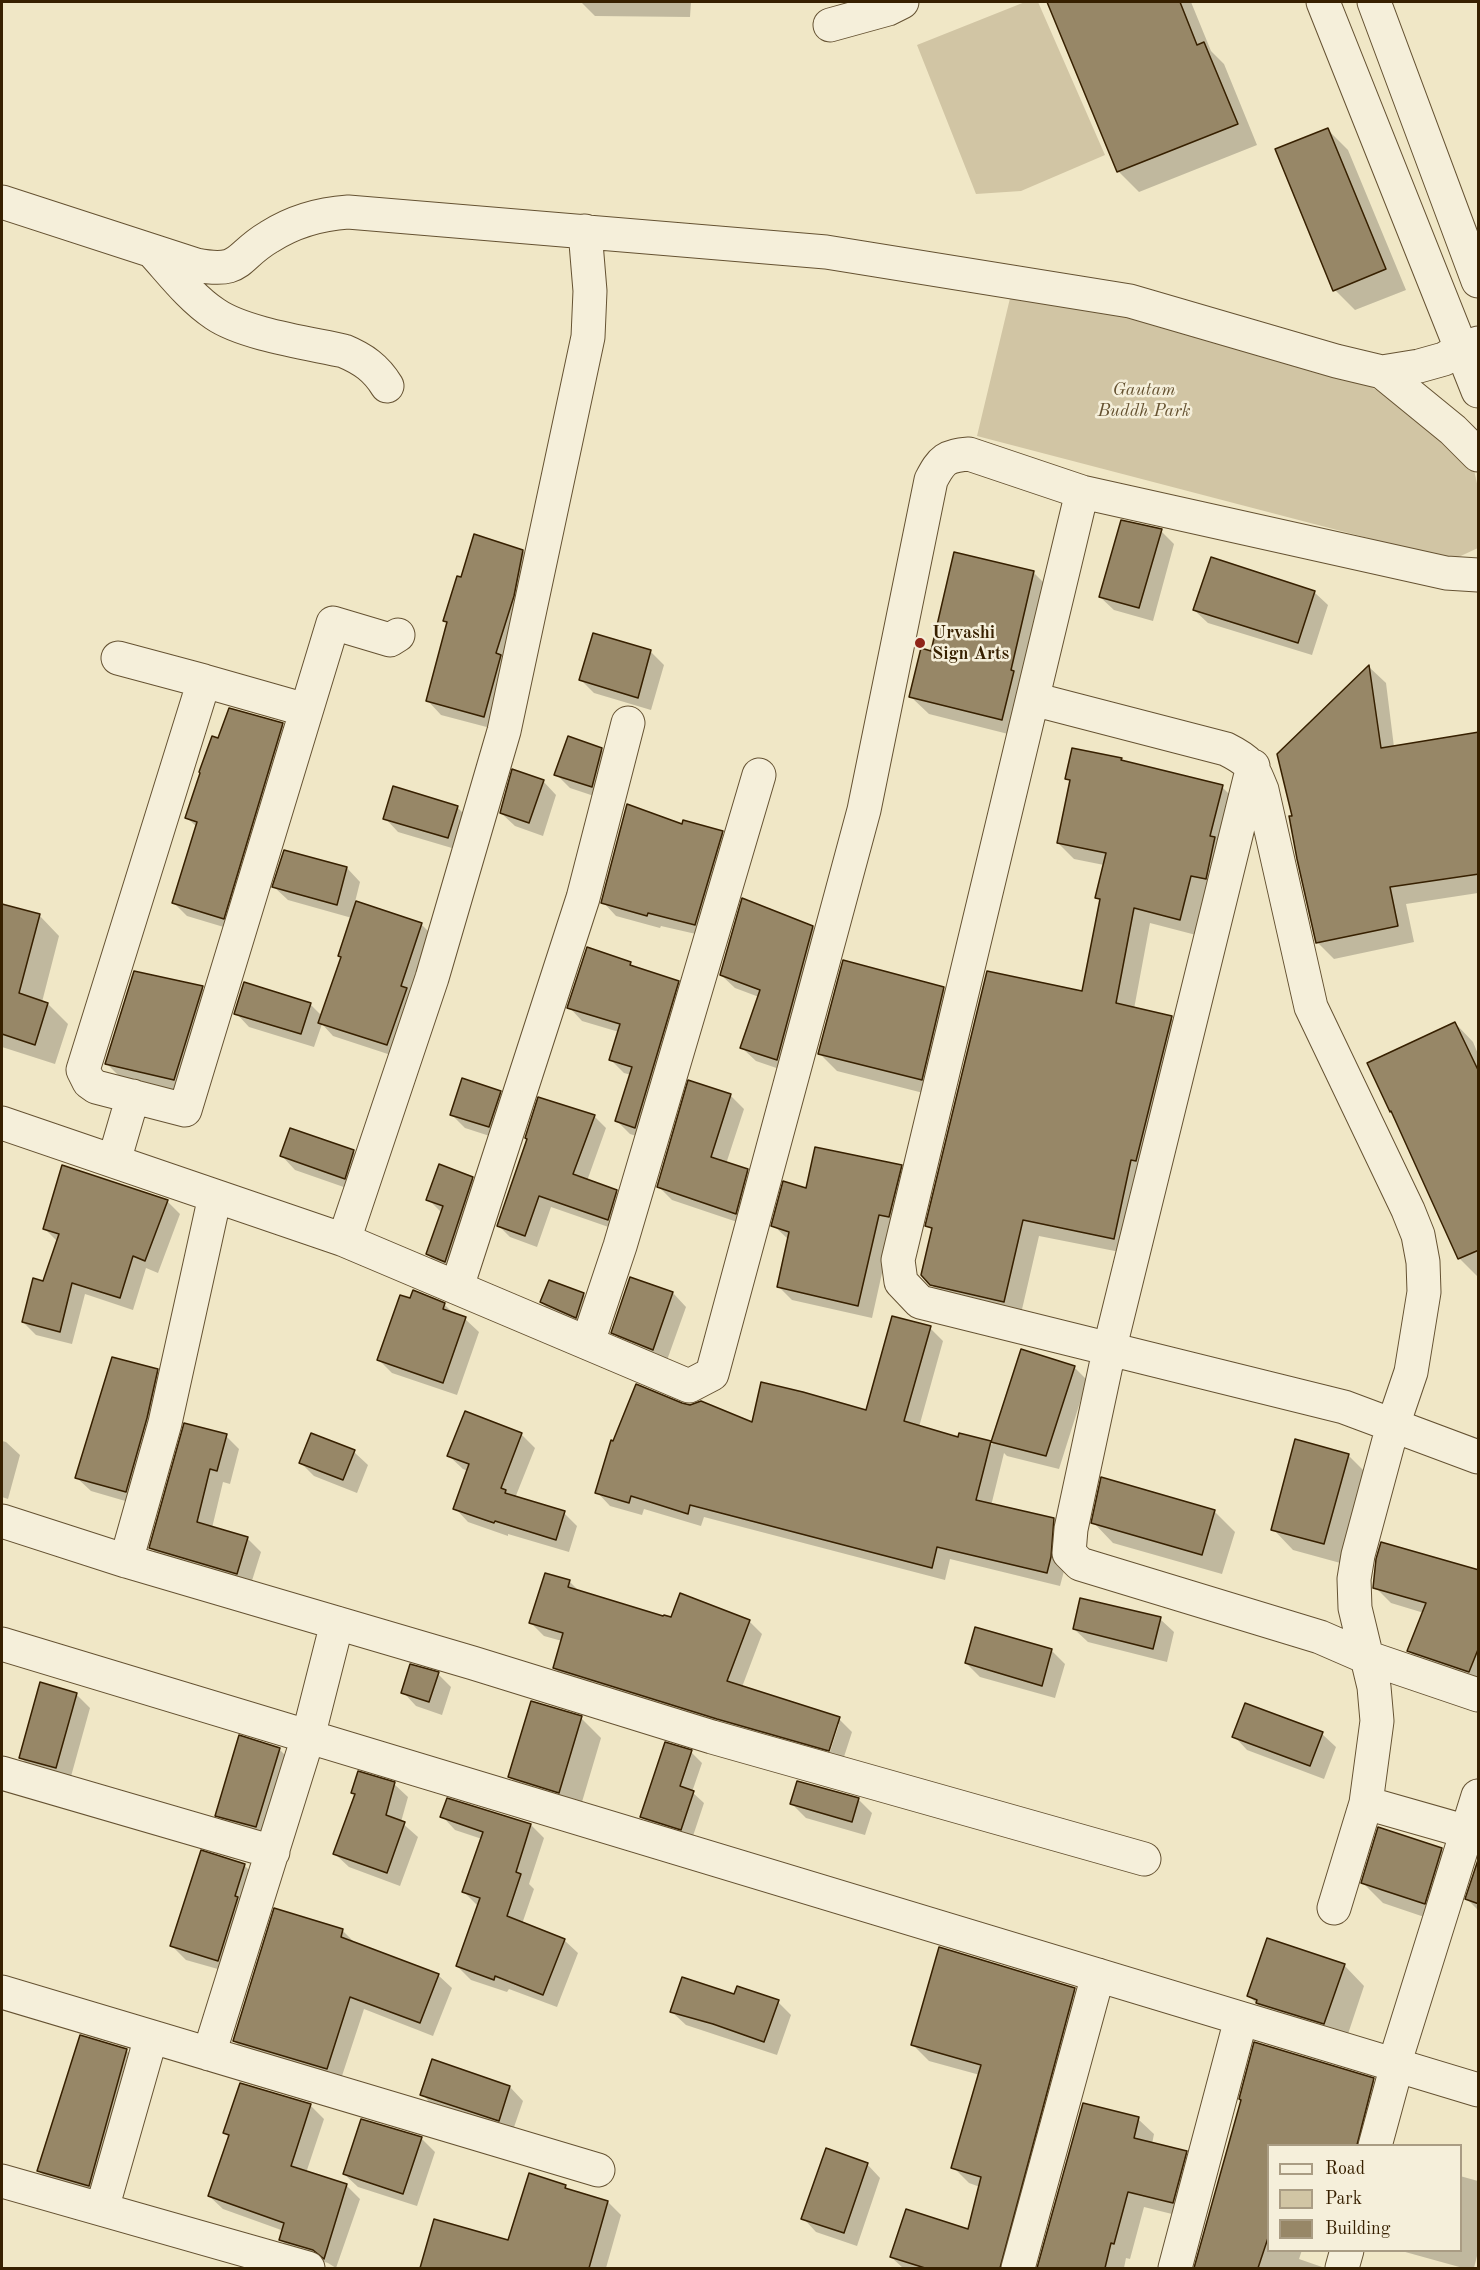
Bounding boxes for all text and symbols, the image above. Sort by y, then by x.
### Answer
park label: Gautam Buddh Park [1097,379,1191,422]
place label: Urvashi Sign Arts [932,622,1009,664]
marker: Urvashi Sign Arts [913,636,927,650]
legend [1267,2144,1462,2252]
text: Road [1325,2160,1365,2178]
text: Park [1325,2190,1362,2208]
text: Building [1325,2220,1390,2238]

